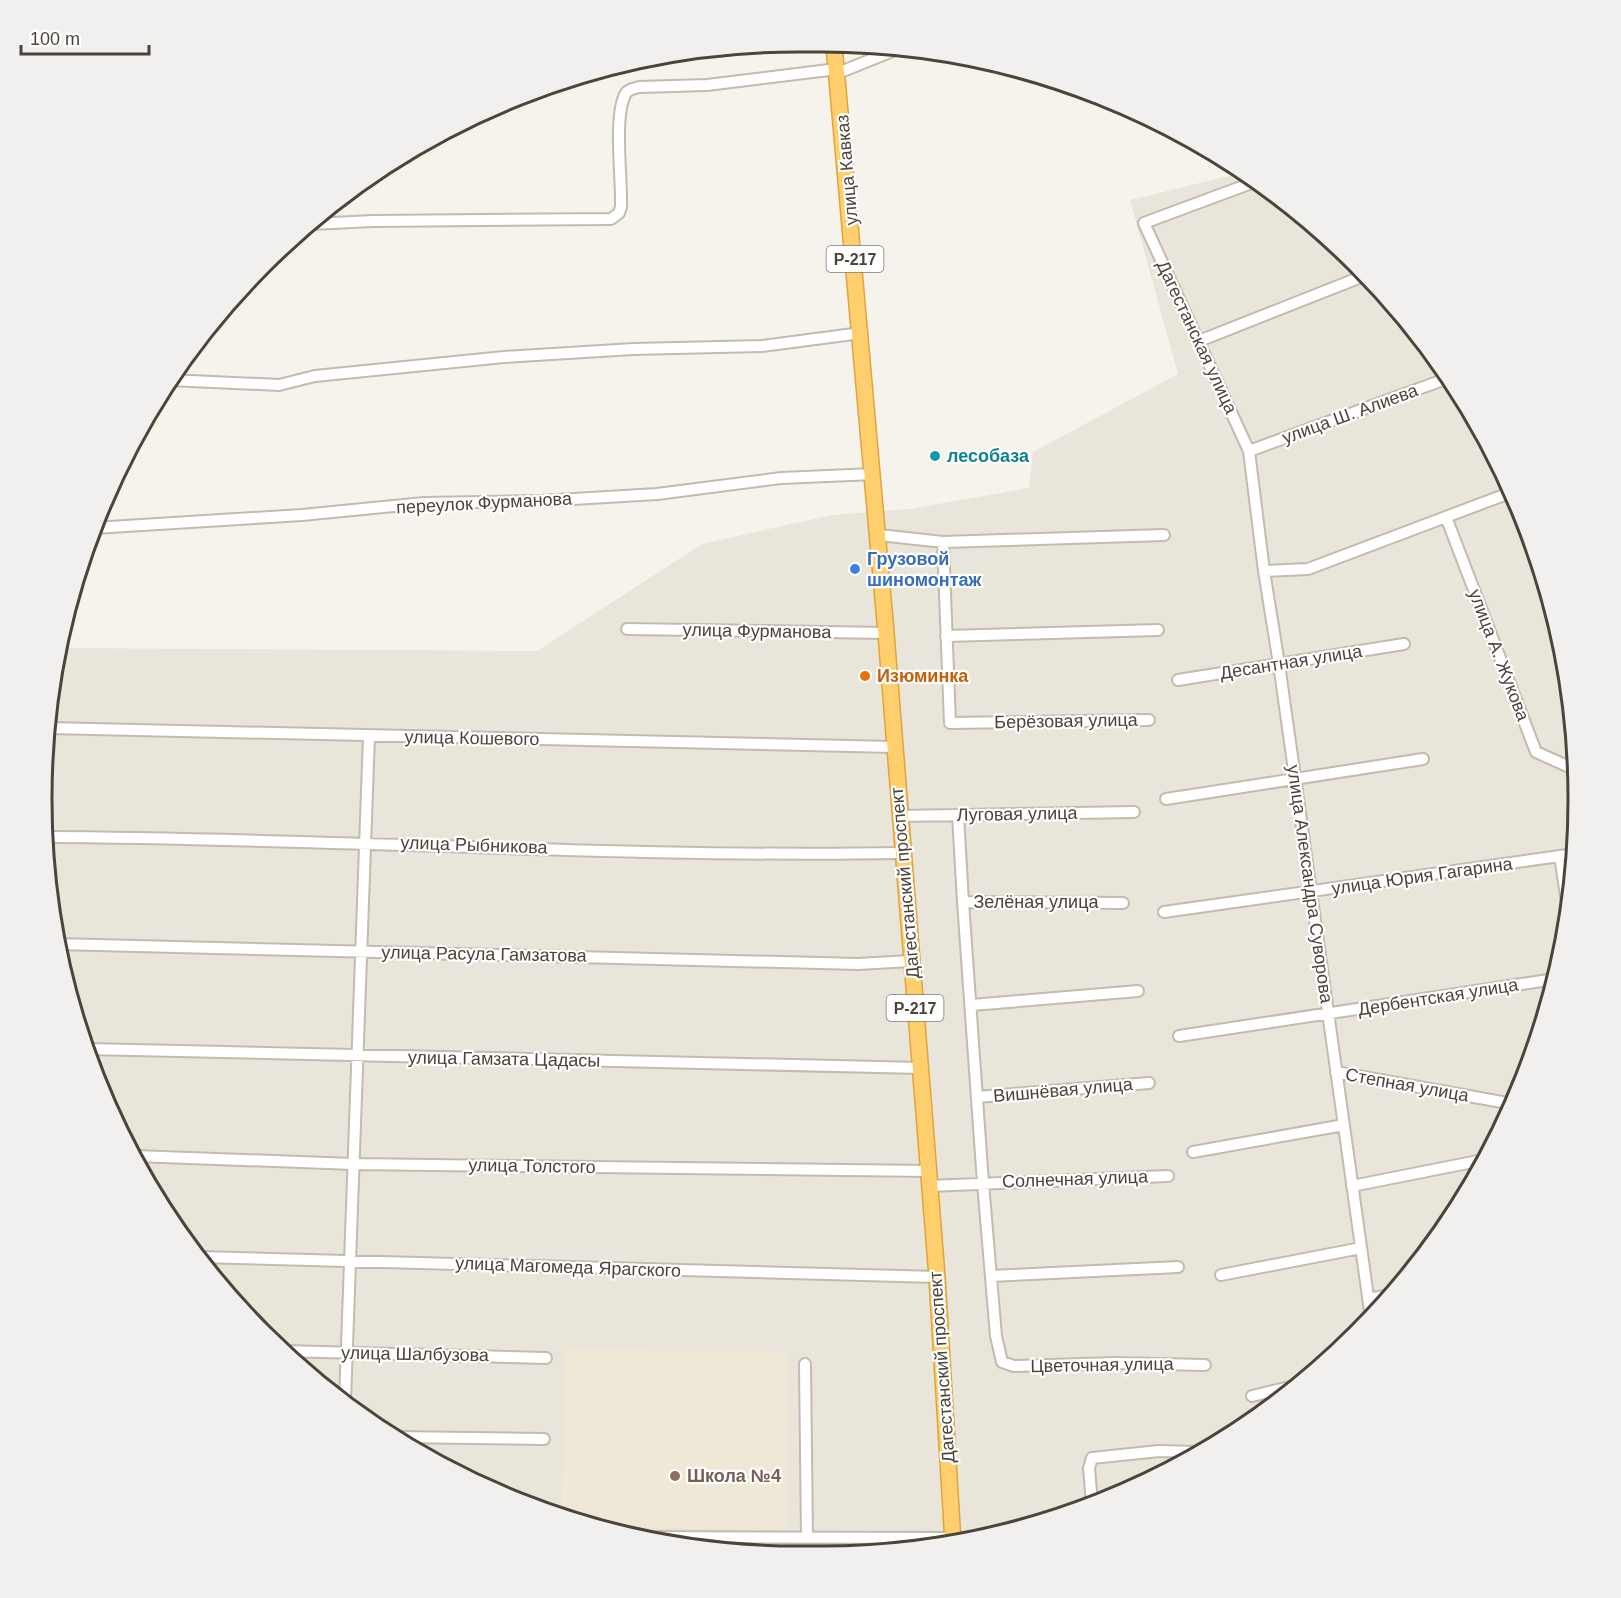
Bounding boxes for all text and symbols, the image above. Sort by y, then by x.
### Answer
scale bar [21,18,148,56]
text: 100 m [30,29,80,49]
street label: улица Кавказ [832,114,862,226]
road number: Р-217 [826,246,884,272]
street label: Дагестанская улица [1153,257,1242,418]
street label: улица Ш. Алиева [1279,380,1421,448]
place label: лесобаза [947,446,1030,466]
marker: лесобаза [928,449,942,463]
street label: переулок Фурманова [396,488,573,518]
place label: Грузовой шиномонтаж [867,549,981,590]
marker: Грузовой шиномонтаж [848,562,862,576]
street label: улица А. Жукова [1465,586,1534,725]
street label: улица Фурманова [682,620,832,642]
street label: Десантная улица [1219,641,1364,683]
place label: Изюминка [877,666,969,686]
marker: Изюминка [858,669,872,683]
street label: Берёзовая улица [994,710,1139,732]
street label: улица Кошевого [404,727,540,749]
street label: улица Александра Суворова [1283,764,1337,1005]
street label: Дагестанский проспект [887,786,923,980]
street label: Луговая улица [956,803,1079,825]
street label: улица Рыбникова [400,832,549,858]
street label: улица Юрия Гагарина [1330,853,1515,899]
street label: Зелёная улица [974,892,1099,912]
street label: улица Расула Гамзатова [381,942,588,966]
street label: Дербентская улица [1357,974,1520,1020]
road number: Р-217 [886,995,944,1021]
street label: улица Гамзата Цадасы [408,1047,600,1071]
street label: Степная улица [1344,1064,1471,1106]
street label: Вишнёвая улица [992,1074,1135,1106]
street label: улица Толстого [468,1155,596,1177]
street label: Солнечная улица [1002,1166,1149,1192]
street label: улица Магомеда Ярагского [455,1253,681,1281]
street label: Дагестанский проспект [925,1270,959,1464]
street label: улица Шалбузова [341,1343,490,1365]
street label: Цветочная улица [1030,1354,1175,1376]
place label: Школа №4 [687,1466,781,1486]
marker: Школа №4 [668,1469,682,1483]

